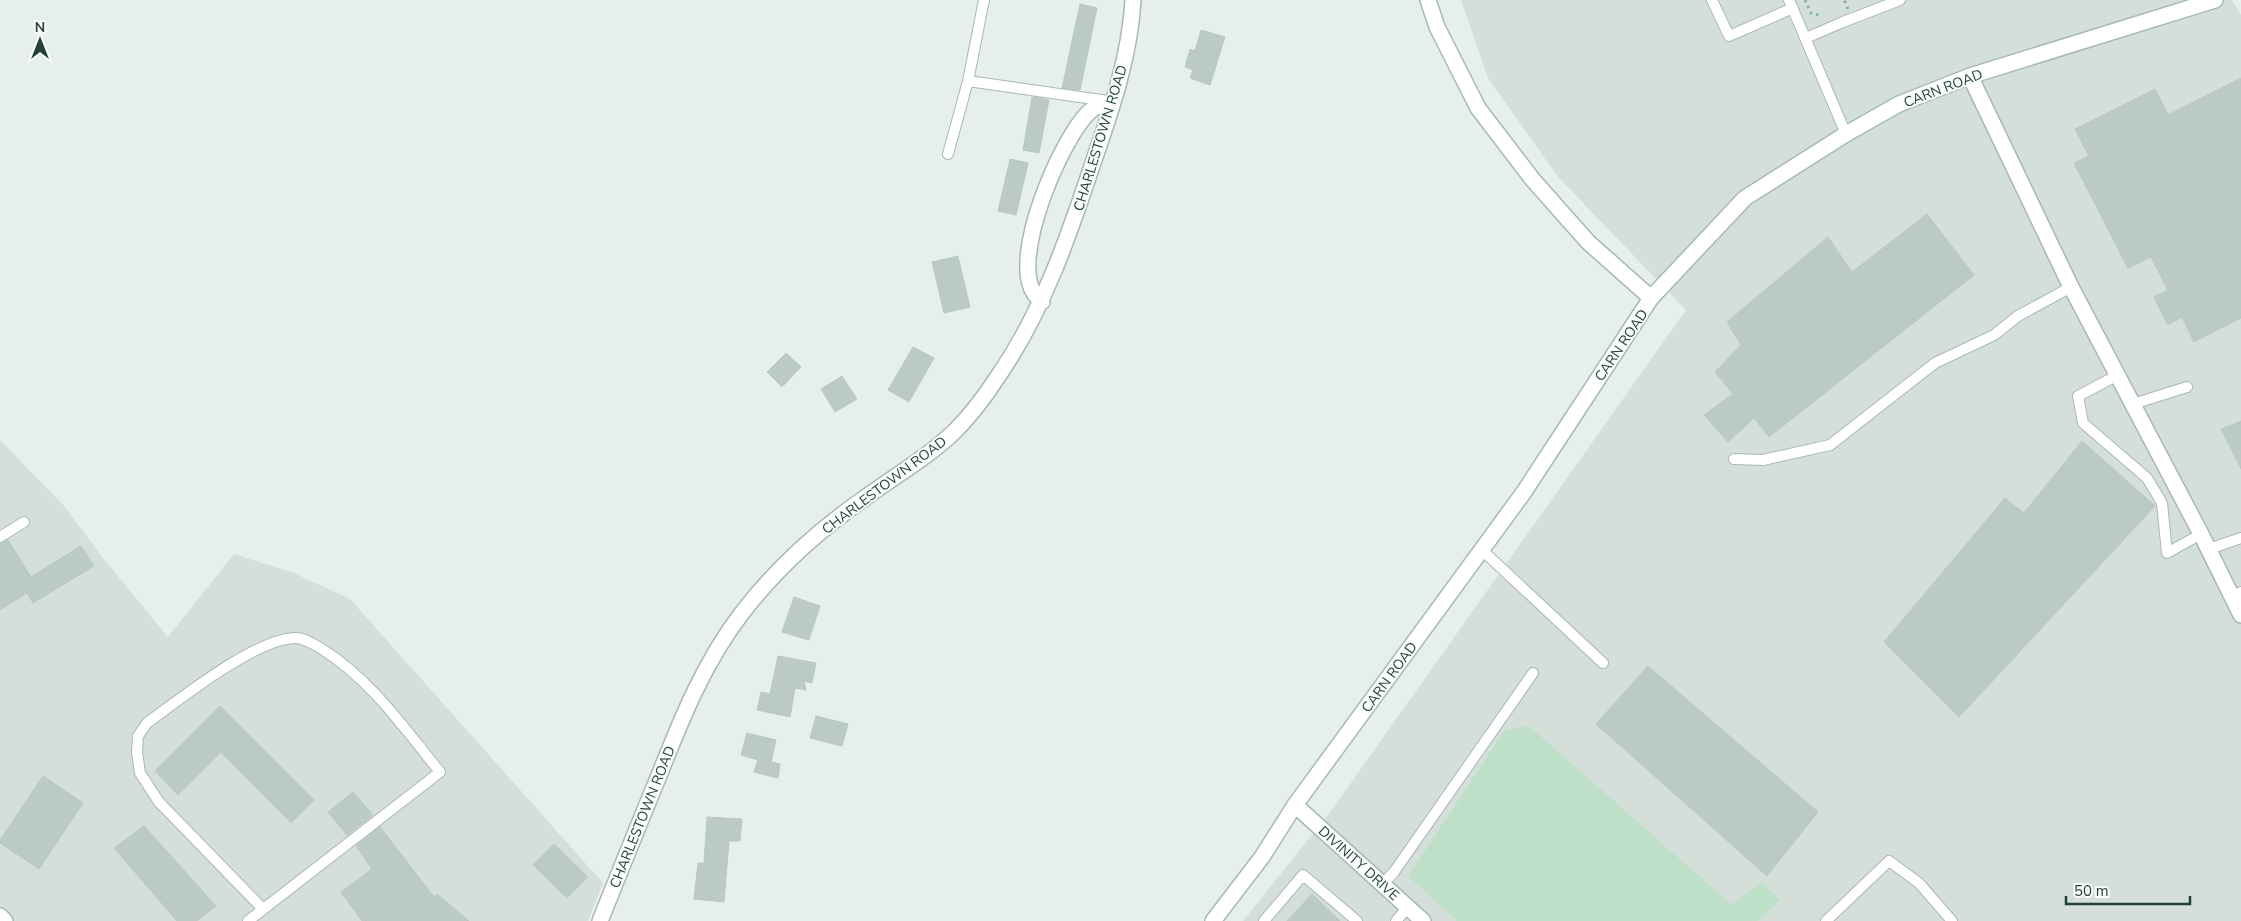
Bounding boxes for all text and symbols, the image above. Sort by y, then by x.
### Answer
north arrow [15,15,65,65]
text: N [35,18,45,37]
street label: CHARLESTOWN ROAD [1069,63,1132,214]
street label: CARN ROAD [1901,65,1985,112]
street label: CARN ROAD [1590,305,1653,385]
street label: CHARLESTOWN ROAD [818,432,951,539]
street label: CARN ROAD [1357,638,1422,717]
street label: CHARLESTOWN ROAD [605,743,680,891]
street label: DIVINITY DRIVE [1314,822,1403,905]
scale bar [2066,874,2190,906]
text: 50 m [2074,881,2109,901]

